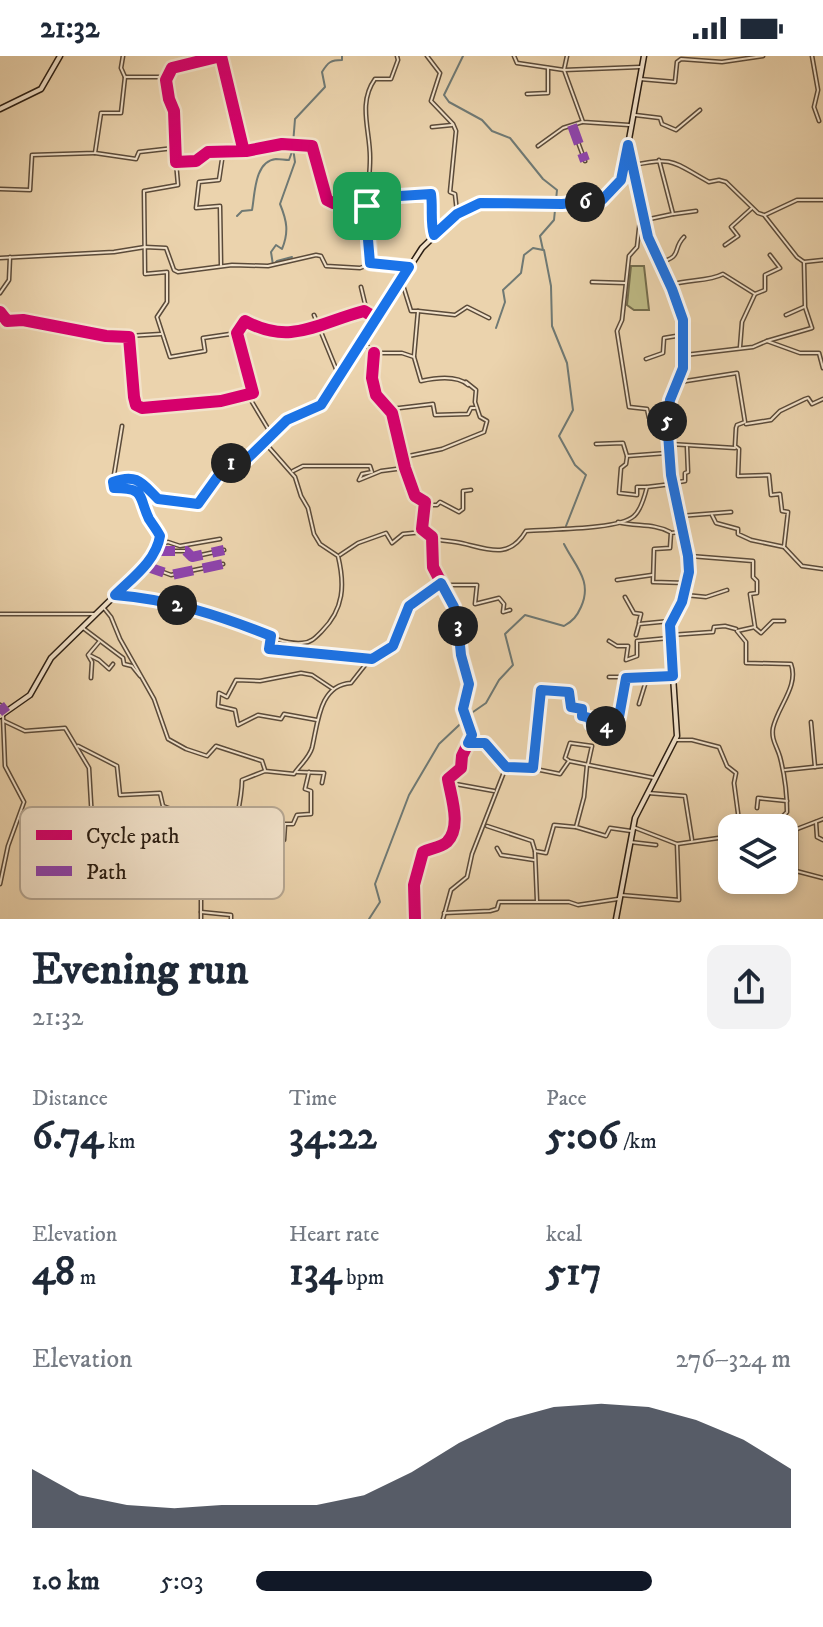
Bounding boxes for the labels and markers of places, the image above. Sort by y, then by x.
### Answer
pin [333,172,401,240]
pin: 6 [565,182,605,222]
pin: 5 [647,401,687,441]
pin: 1 [211,443,251,483]
pin: 2 [157,585,197,625]
pin: 3 [438,606,478,646]
pin: 4 [586,706,626,746]

